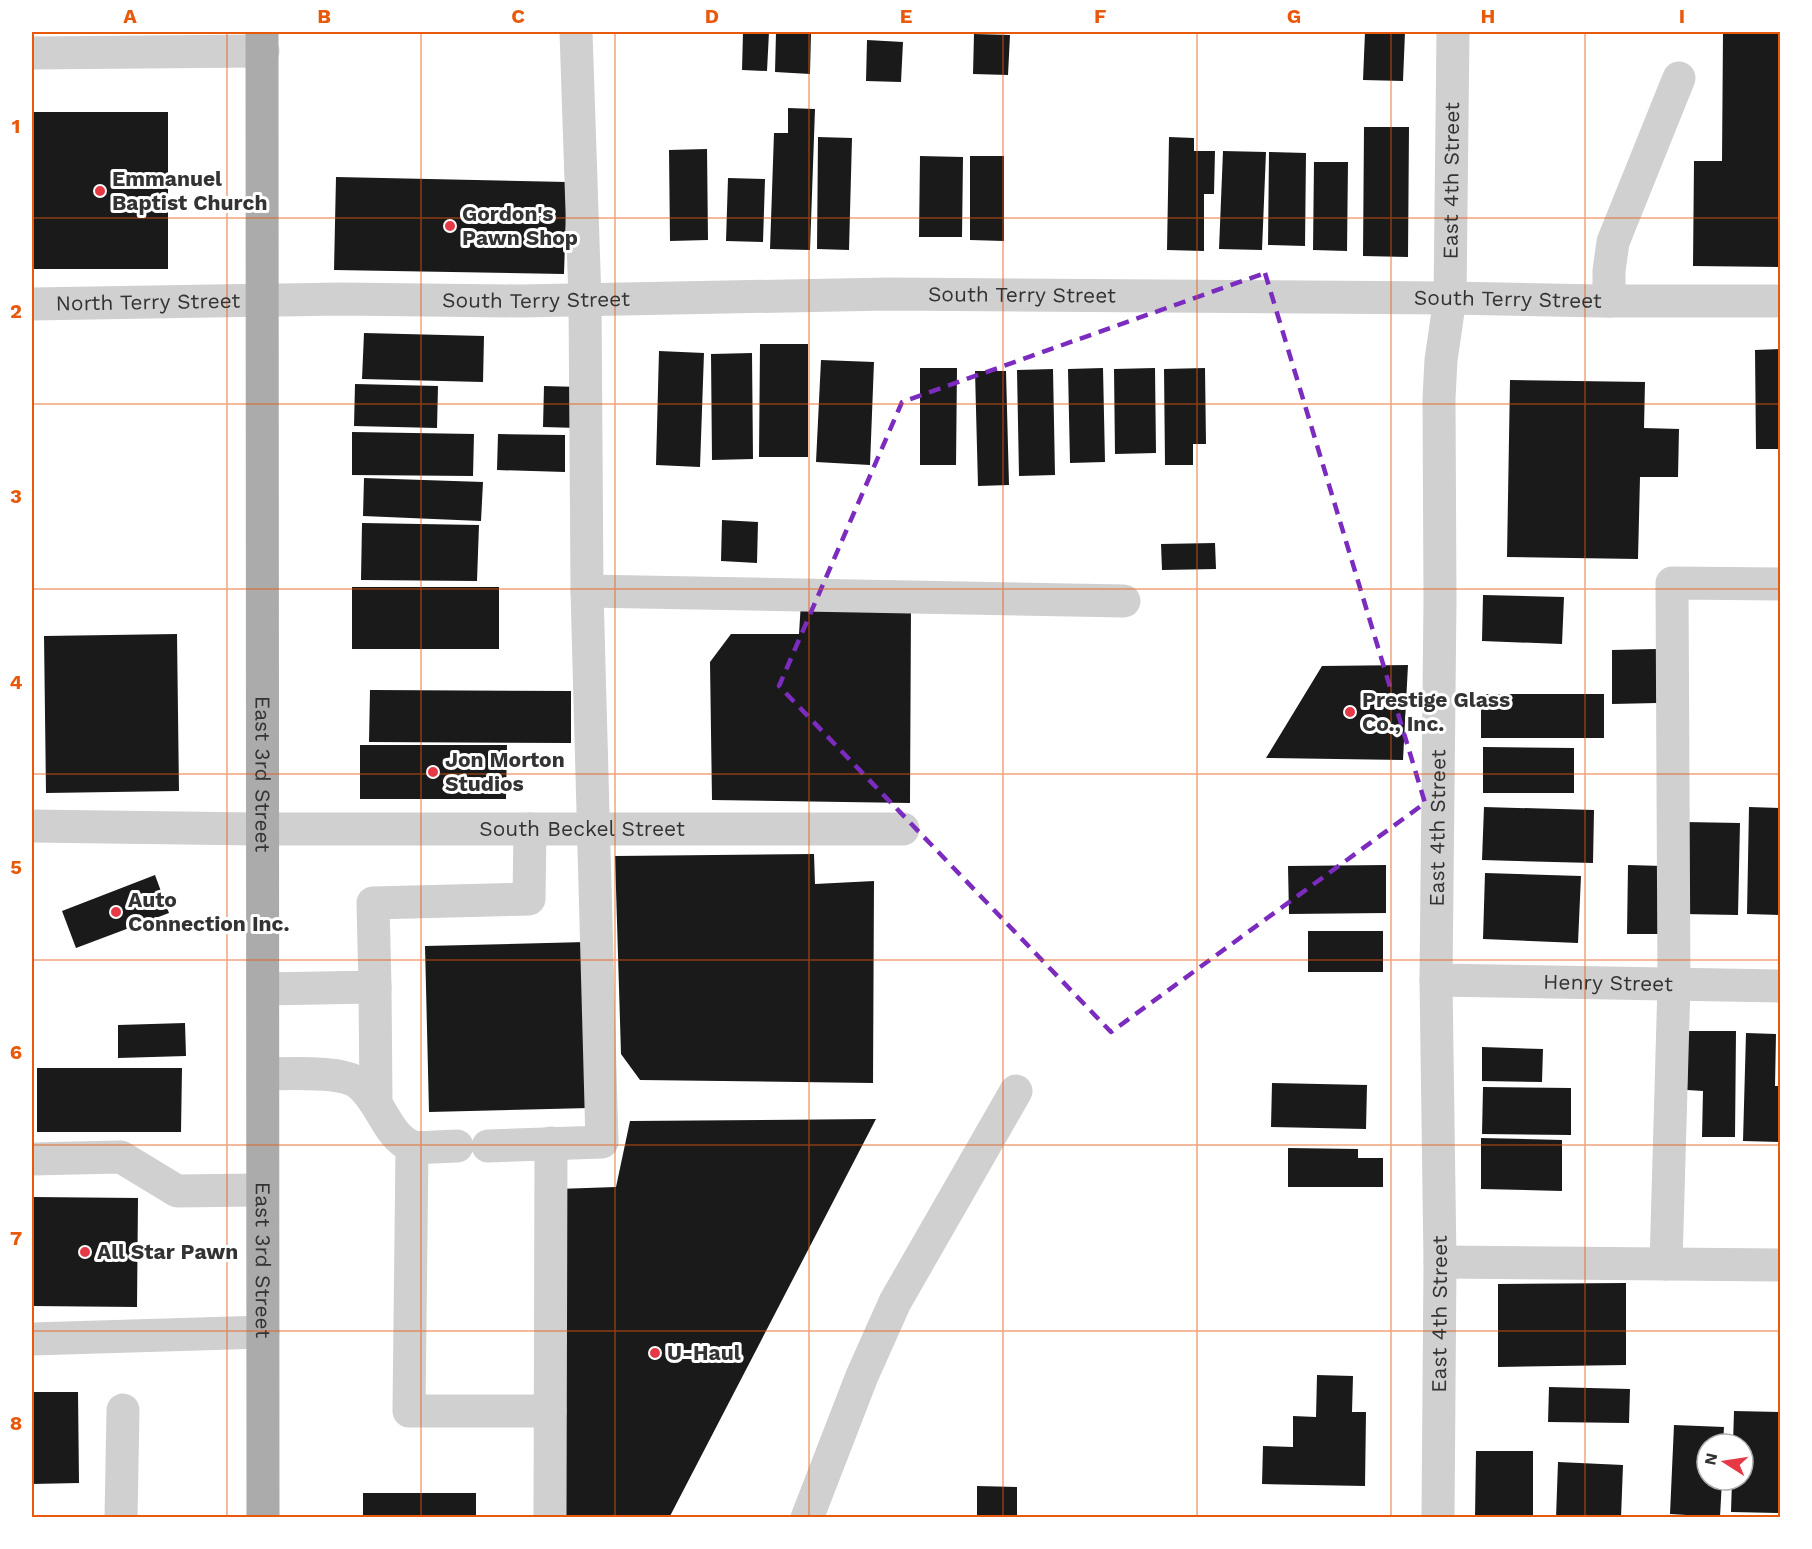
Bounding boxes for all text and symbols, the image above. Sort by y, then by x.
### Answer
text: A [123,4,137,28]
text: B [317,4,331,28]
text: C [511,4,525,28]
text: D [705,4,719,28]
text: E [900,4,912,28]
text: F [1094,4,1106,28]
text: G [1287,4,1301,28]
text: H [1481,4,1495,28]
text: I [1679,4,1685,28]
street label: East 4th Street [1437,102,1464,260]
text: 1 [12,114,20,138]
place label: Emmanuel Baptist Church [112,166,267,215]
marker: Emmanuel Baptist Church [93,184,107,198]
place label: Gordon's Pawn Shop [462,201,578,250]
marker: Gordon's Pawn Shop [443,219,457,233]
street label: South Terry Street [928,281,1116,308]
street label: South Terry Street [1414,285,1602,313]
street label: South Terry Street [442,286,630,313]
street label: North Terry Street [55,288,241,316]
text: 2 [10,299,22,323]
text: 3 [10,484,22,508]
text: 4 [10,670,23,694]
place label: Prestige Glass Co., Inc. [1362,687,1510,736]
street label: East 3rd Street [250,696,276,852]
marker: Prestige Glass Co., Inc. [1343,705,1357,719]
place label: Jon Morton Studios [445,747,565,796]
street label: East 4th Street [1424,749,1450,907]
marker: Jon Morton Studios [426,765,440,779]
street label: South Beckel Street [479,816,685,841]
text: 5 [10,855,22,879]
place label: Auto Connection Inc. [128,887,290,936]
marker: Auto Connection Inc. [109,905,123,919]
street label: Henry Street [1543,969,1673,996]
text: 6 [10,1040,22,1064]
street label: East 3rd Street [251,1182,276,1338]
text: 7 [10,1226,22,1250]
street label: East 4th Street [1426,1235,1452,1393]
place label: All Star Pawn [97,1239,238,1264]
marker: All Star Pawn [78,1245,92,1259]
place label: U-Haul [667,1340,741,1365]
marker: U-Haul [648,1346,662,1360]
text: 8 [10,1411,22,1435]
north arrow [1695,1432,1755,1492]
text: N [1700,1451,1721,1467]

